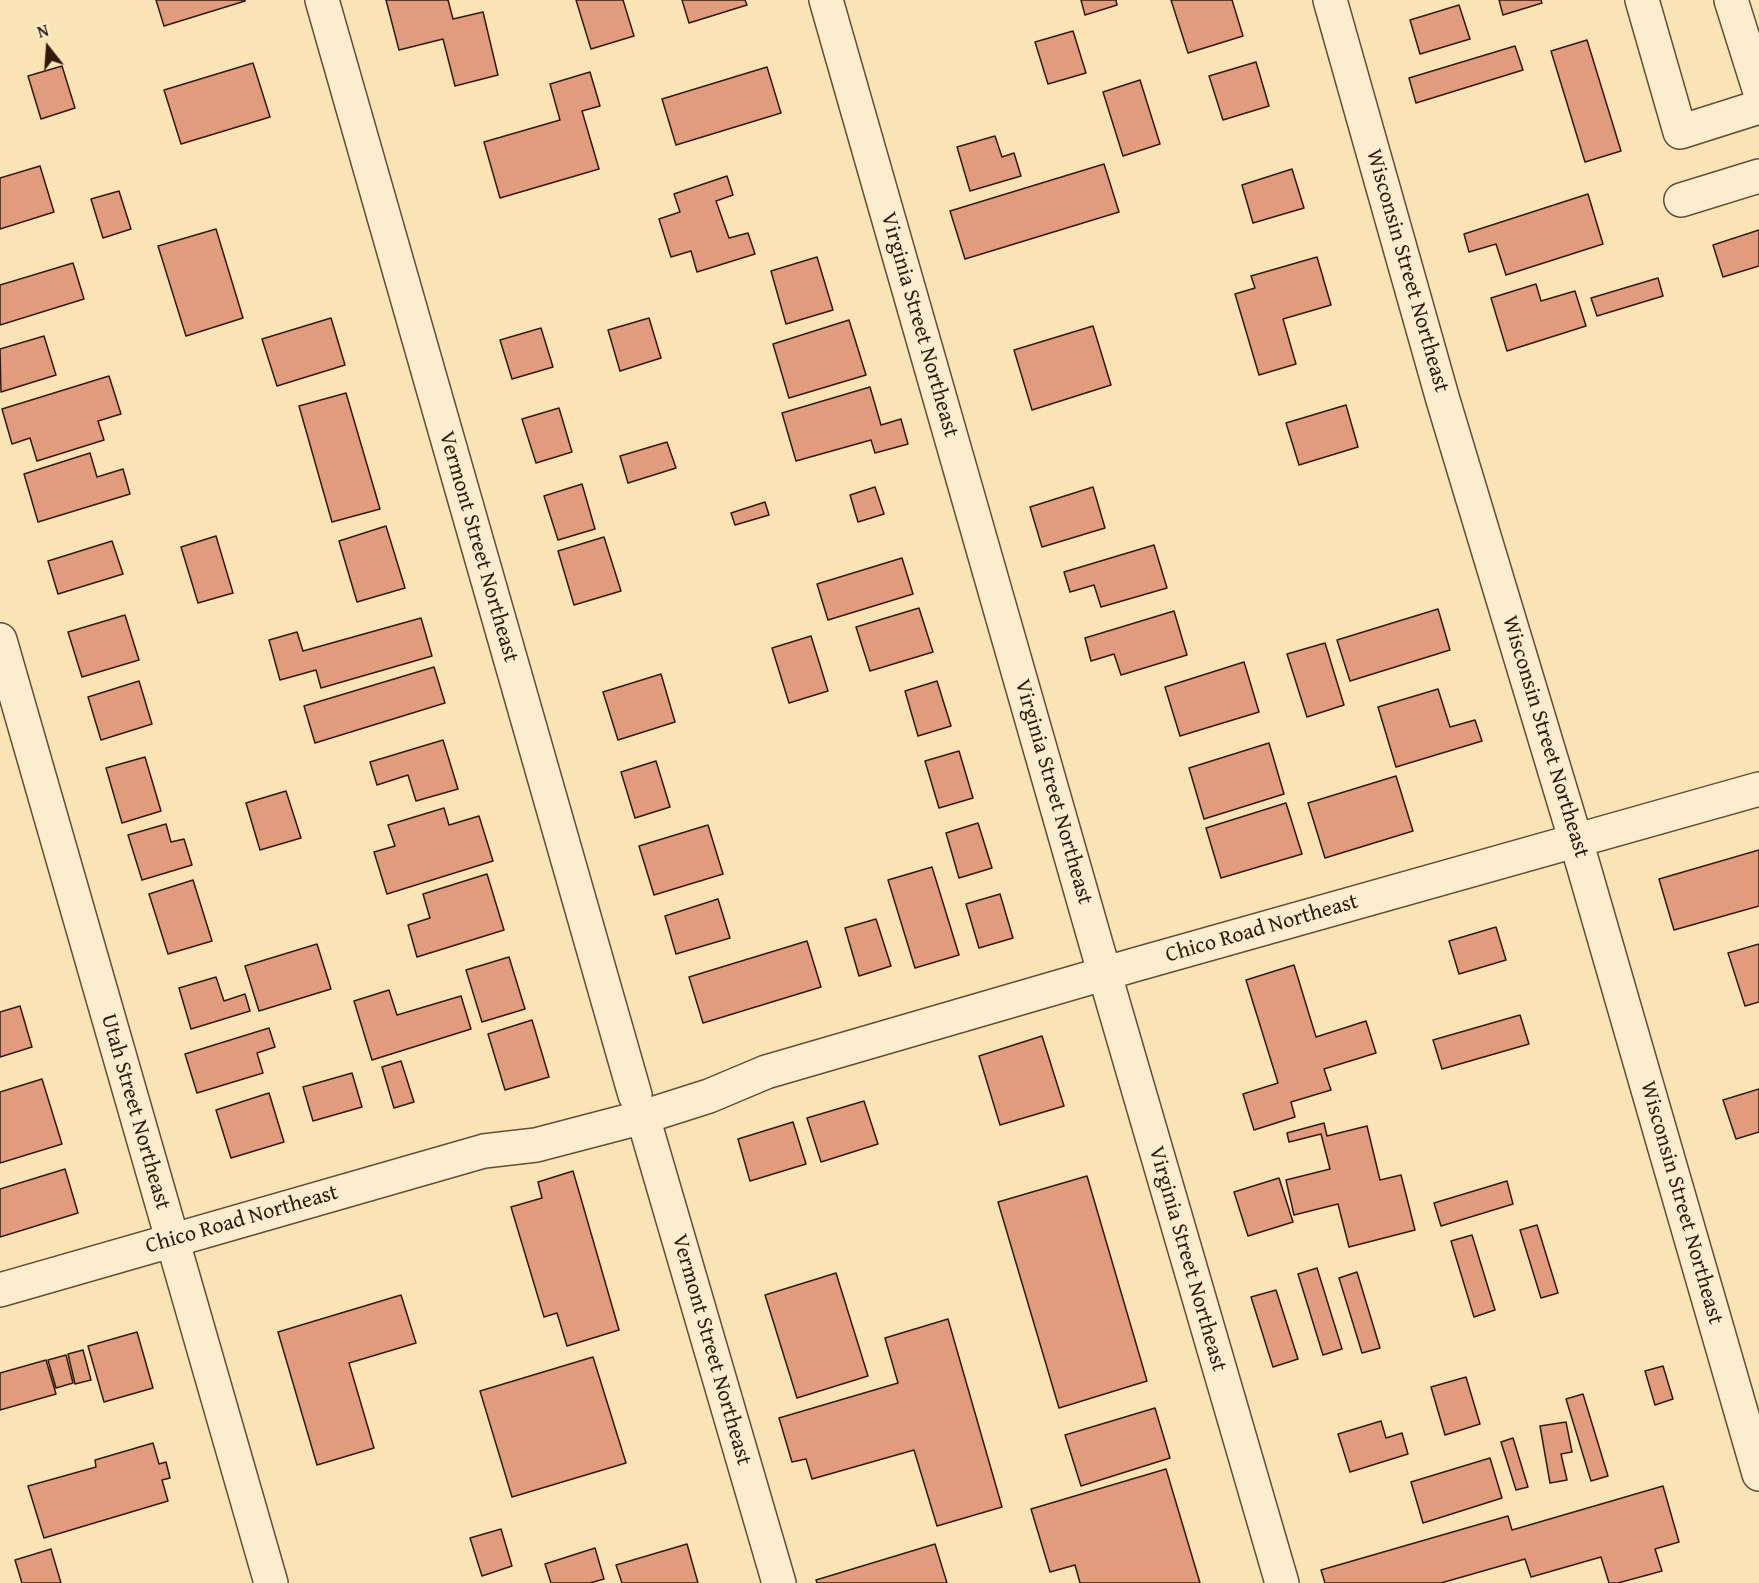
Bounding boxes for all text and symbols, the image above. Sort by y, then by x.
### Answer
north arrow [18,18,78,78]
text: N [34,18,51,44]
street label: Wisconsin Street Northeast [1360,146,1454,396]
street label: Virginia Street Northeast [874,209,964,441]
street label: Vermont Street Northeast [432,428,524,666]
street label: Wisconsin Street Northeast [1496,613,1594,861]
street label: Virginia Street Northeast [1008,676,1098,908]
street label: Chico Road Northeast [1163,889,1361,969]
street label: Utah Street Northeast [94,1011,176,1213]
street label: Wisconsin Street Northeast [1634,1078,1728,1328]
street label: Virginia Street Northeast [1142,1143,1232,1375]
street label: Chico Road Northeast [143,1180,341,1260]
street label: Vermont Street Northeast [665,1231,757,1469]

